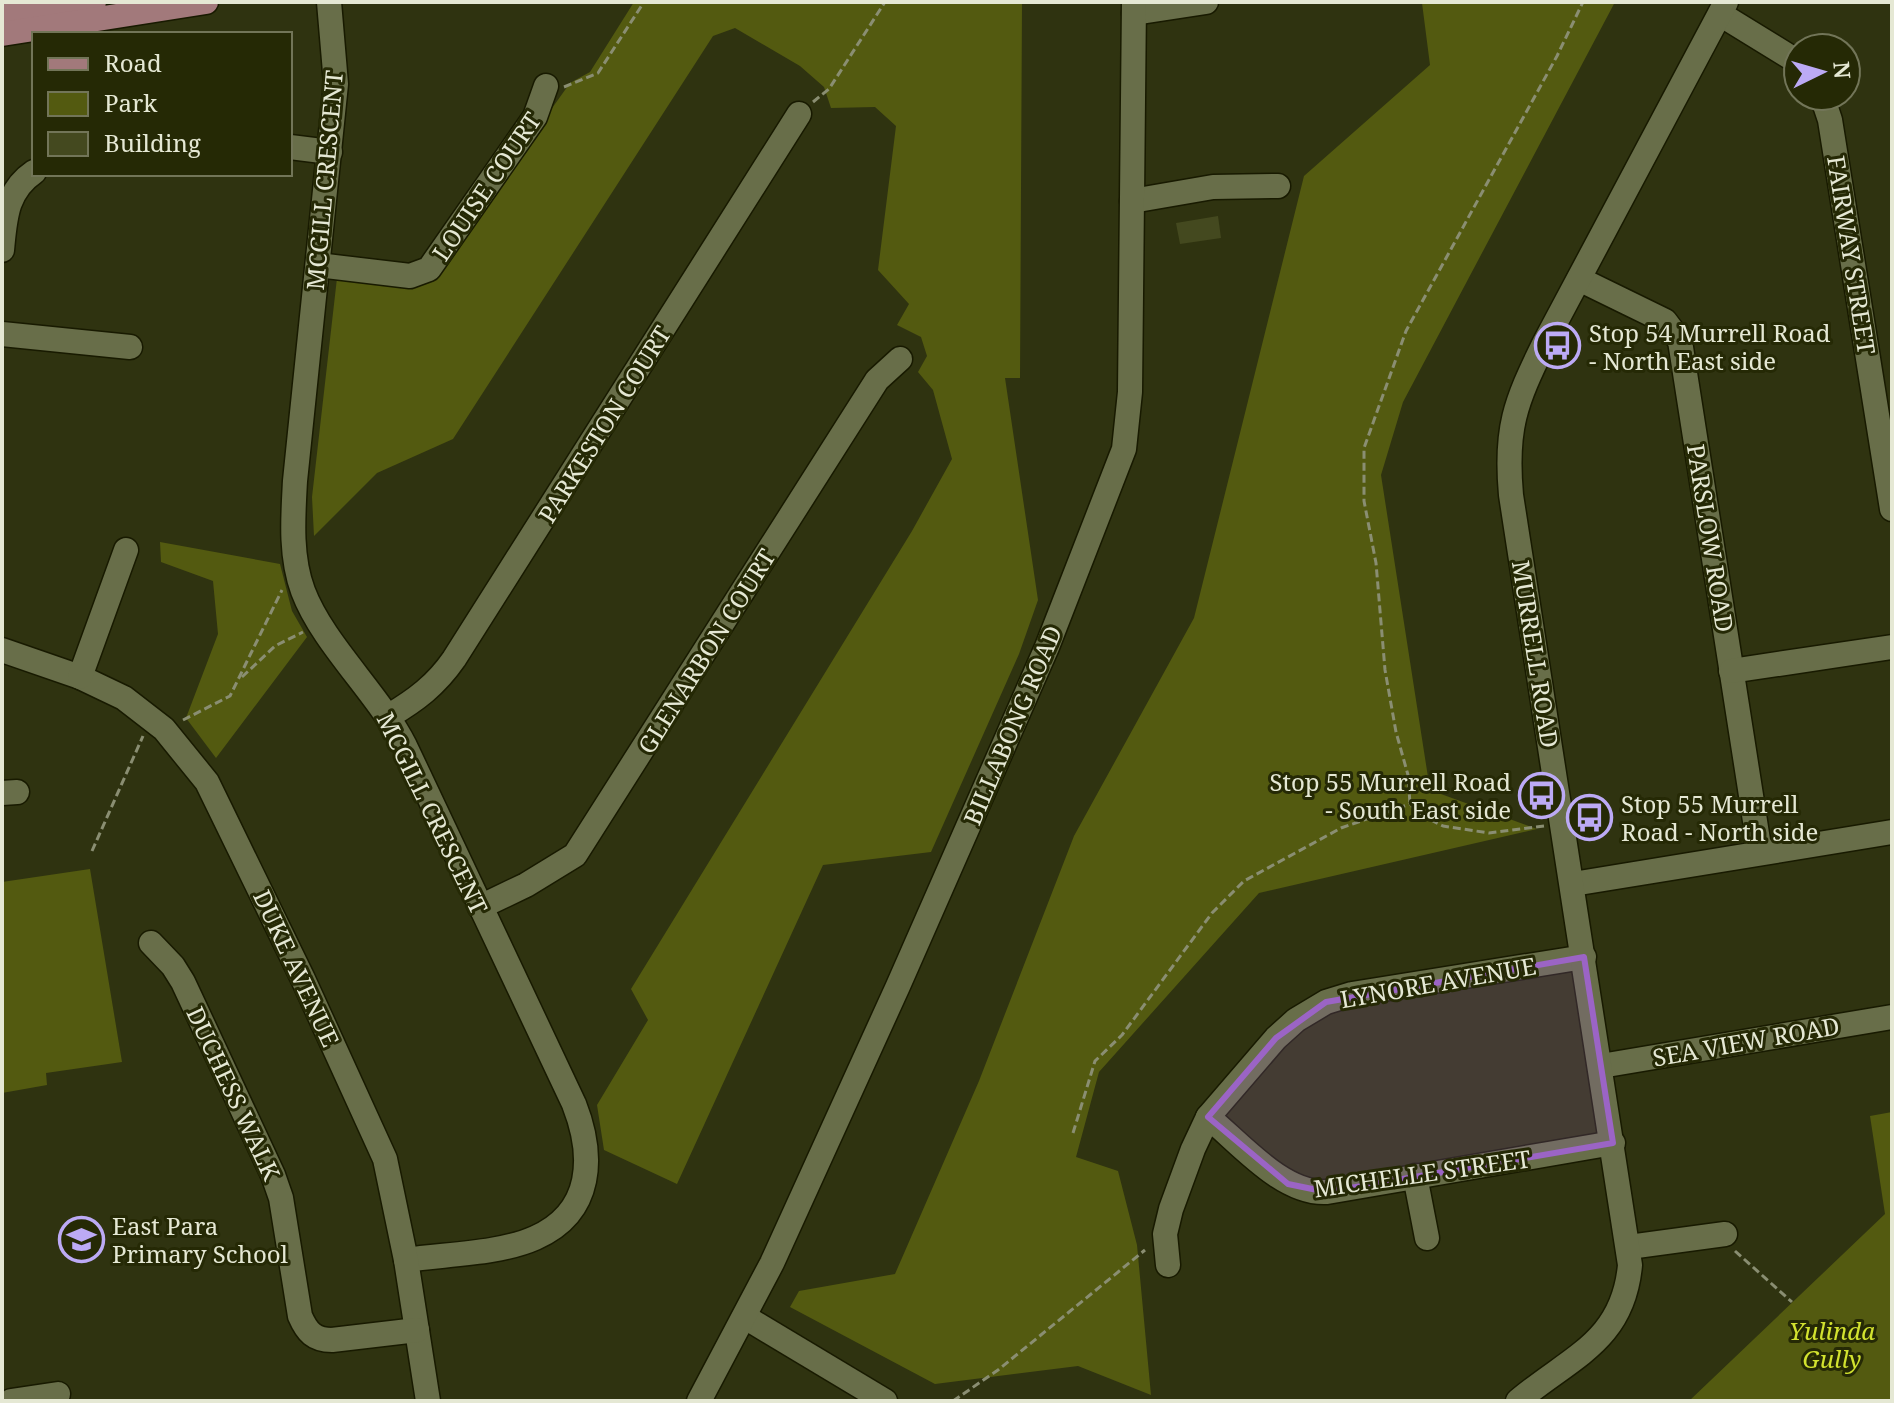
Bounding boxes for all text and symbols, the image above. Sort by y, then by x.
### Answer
legend [32,32,292,176]
north arrow [1782,32,1862,112]
text: Road [104,46,162,79]
text: N [1827,60,1859,80]
street label: MCGILL CRESCENT [298,68,350,291]
text: Park [104,86,158,119]
street label: LOUISE COURT [424,105,548,267]
text: Building [104,126,201,159]
street label: FAIRWAY STREET [1820,153,1884,357]
place label: Stop 54 Murrell Road - North East side [1589,316,1831,377]
street label: PARKESTON COURT [530,319,678,529]
bus stop icon: Stop 54 Murrell Road - North East side [1534,322,1582,370]
street label: PARSLOW ROAD [1680,442,1742,634]
street label: GLENARBON COURT [630,542,783,760]
street label: MURRELL ROAD [1505,558,1567,750]
street label: BILLABONG ROAD [955,620,1069,830]
street label: MCGILL CRESCENT [370,707,496,920]
place label: Stop 55 Murrell Road - South East side [1269,765,1511,826]
bus stop icon: Stop 55 Murrell Road - South East side [1518,771,1566,819]
place label: Stop 55 Murrell Road - North side [1621,787,1818,848]
bus stop icon: Stop 55 Murrell Road - North side [1566,793,1614,841]
street label: DUKE AVENUE [246,884,348,1052]
street label: LYNORE AVENUE [1338,949,1538,1015]
street label: DUCHESS WALK [179,1001,289,1186]
street label: SEA VIEW ROAD [1650,1008,1842,1074]
street label: MICHELLE STREET [1311,1141,1533,1205]
place label: East Para Primary School [112,1209,289,1270]
school or university icon: East Para Primary School [57,1215,105,1263]
park label: Yulinda Gully [1789,1314,1875,1375]

